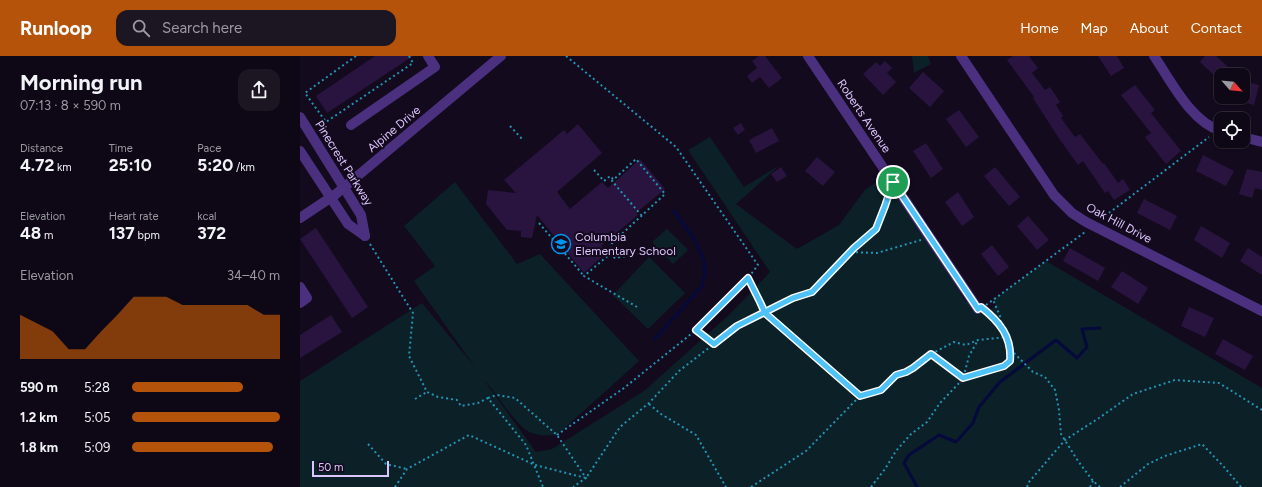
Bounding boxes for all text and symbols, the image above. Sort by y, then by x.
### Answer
search box [116,10,396,46]
text: Runloop [20,17,92,40]
icon: search [130,17,152,39]
text: Search here [162,19,242,37]
text: Home [1020,20,1059,37]
text: Map [1081,20,1108,37]
text: About [1130,20,1169,37]
text: Contact [1191,20,1242,37]
north arrow [1214,68,1250,104]
map controls [1214,68,1250,148]
text: Morning run [20,69,143,96]
button: share [238,69,280,111]
street label: Roberts Avenue [834,77,894,156]
text: 07:13 · 8 × 590 m [20,98,121,113]
street label: Alpine Drive [365,103,424,155]
button: locate [1214,112,1250,148]
street label: Pinecrest Parkway [312,118,376,209]
text: Distance [20,142,63,155]
text: Time [109,142,133,155]
text: Pace [197,142,221,155]
text: 4.72 [20,155,54,175]
text: 25:10 [109,155,152,175]
text: 5:20 [197,155,233,175]
text: km [54,161,72,174]
text: /km [233,161,255,174]
pin [876,165,910,199]
icon: arrive [882,171,904,193]
street label: Oak Hill Drive [1084,200,1154,246]
text: Elevation [20,210,65,223]
text: Heart rate [109,210,159,223]
text: kcal [197,210,217,223]
text: 48 [20,223,41,243]
text: 137 [109,223,135,243]
text: 372 [197,223,226,243]
text: m [41,229,53,242]
text: bpm [135,229,160,242]
place label: Columbia Elementary School [575,230,676,258]
school or university icon: Columbia Elementary School [550,233,572,255]
text: Elevation [20,268,73,283]
text: 34–40 m [227,268,280,283]
text: 590 m [20,380,58,395]
text: 5:28 [84,380,110,395]
text: 1.2 km [20,410,58,425]
text: 5:05 [84,410,111,425]
text: 1.8 km [20,440,58,455]
text: 5:09 [84,440,110,455]
scale bar [312,459,389,478]
text: 50 m [318,461,343,474]

